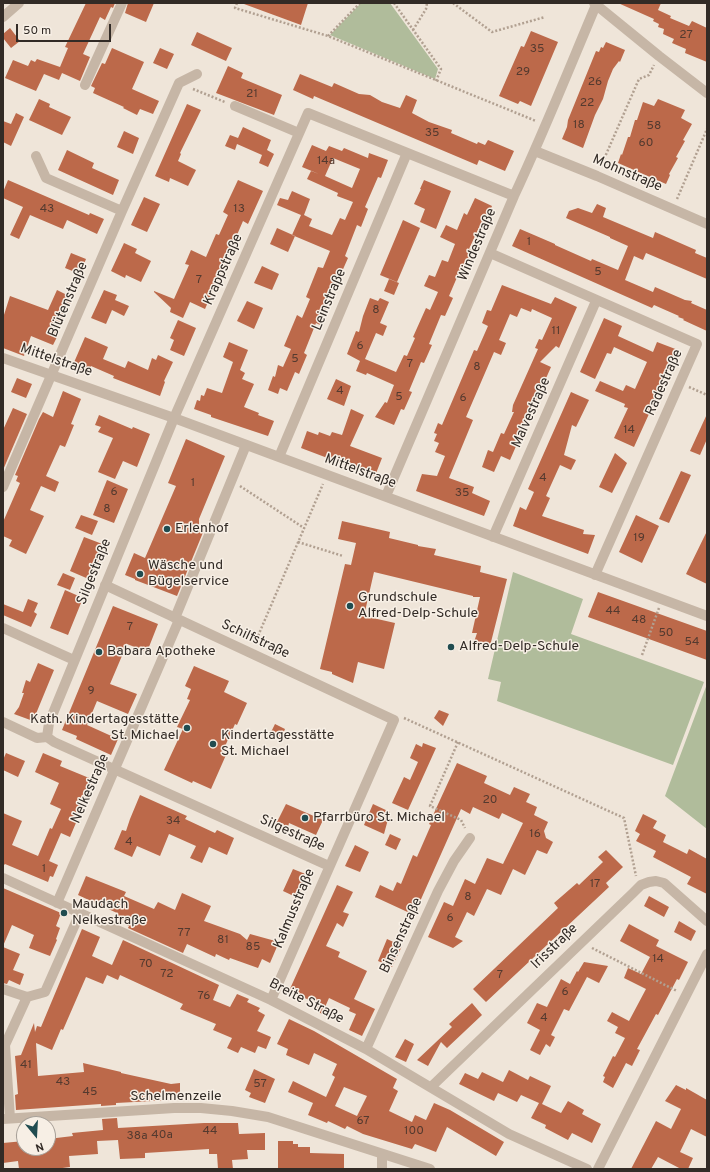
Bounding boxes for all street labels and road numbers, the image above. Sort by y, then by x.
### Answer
street label: Mohnstraße [590,152,664,196]
street label: Windestraße [455,206,501,284]
street label: Krappstraße [201,232,247,308]
street label: Blütenstraße [46,260,92,340]
street label: Leinstraße [309,266,351,334]
street label: Mittelstraße [18,341,94,381]
street label: Radestraße [643,347,687,419]
street label: Malvestraße [509,375,555,451]
street label: Mittelstraße [322,451,398,493]
street label: Silgestraße [74,537,116,607]
street label: Schilfstraße [218,617,292,663]
street label: Nelkestraße [68,752,114,826]
street label: Silgestraße [257,812,327,856]
street label: Kalmusstraße [271,866,319,952]
street label: Binsenstraße [377,895,427,977]
street label: Irisstraße [528,921,582,973]
street label: Breite Straße [266,976,346,1028]
street label: Schelmenzeile [130,1089,222,1105]

